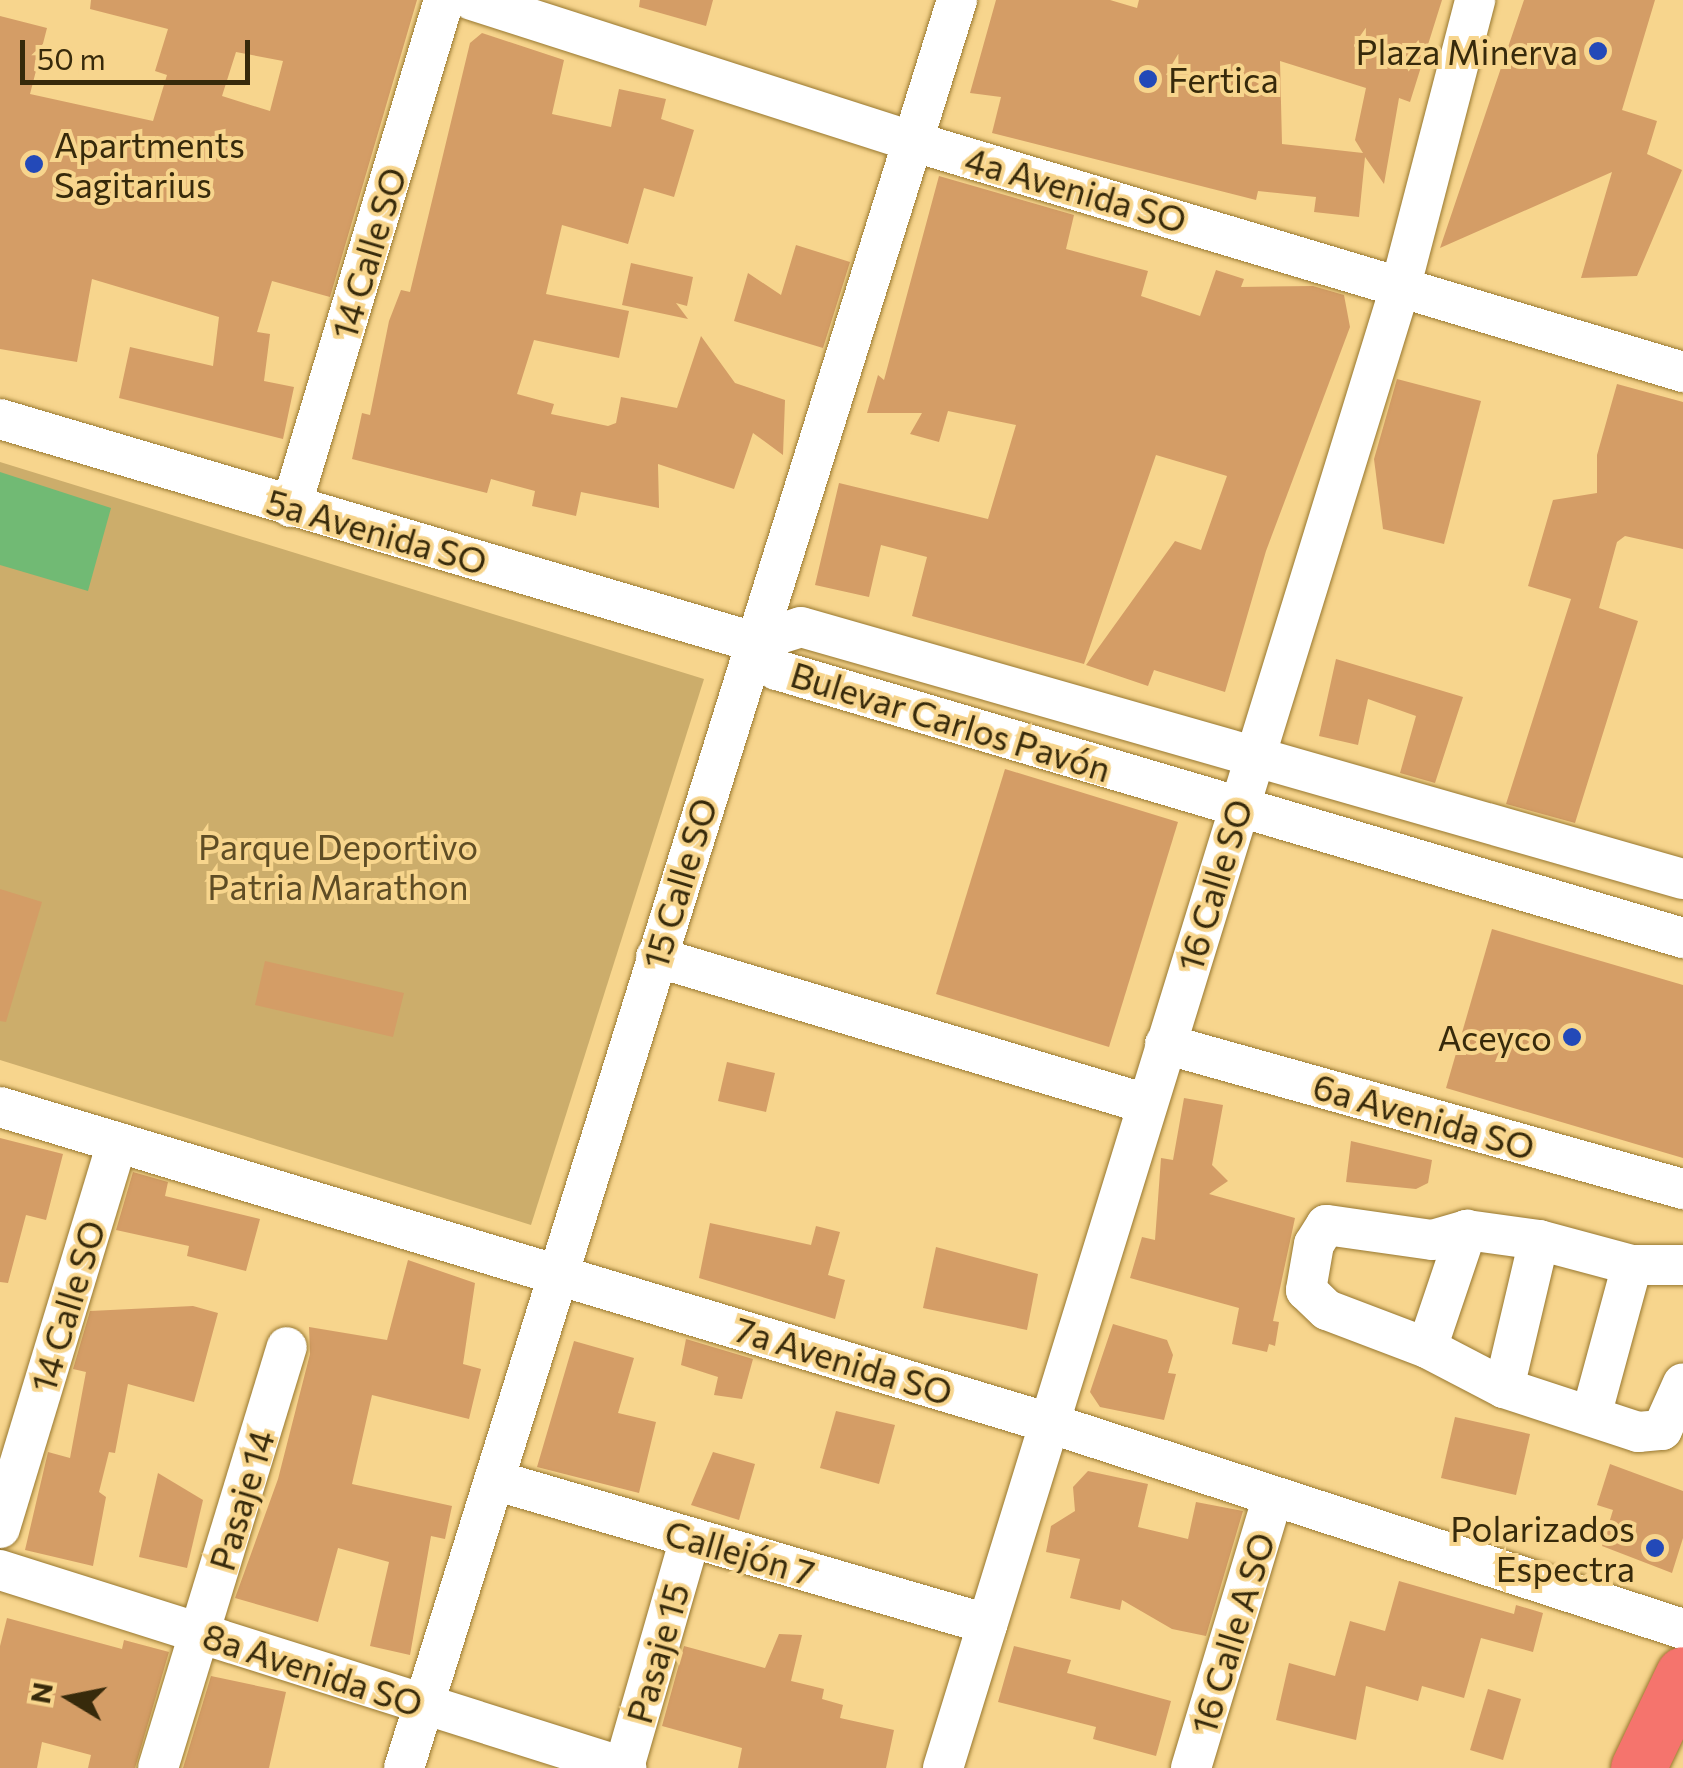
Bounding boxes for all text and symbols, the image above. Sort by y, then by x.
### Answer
scale bar [25,20,255,82]
place label: Plaza Minerva [1356,30,1578,72]
text: 50 m [37,39,106,76]
marker: Plaza Minerva [1587,40,1609,62]
place label: Fertica [1168,58,1279,100]
marker: Fertica [1137,68,1159,90]
place label: Apartments Sagitarius [54,123,245,205]
street label: 4a Avenida SO [961,137,1191,241]
marker: Apartments Sagitarius [23,153,45,175]
street label: 14 Calle SO [322,162,414,344]
street label: 5a Avenida SO [262,480,492,582]
street label: Bulevar Carlos Pavón [786,652,1116,790]
street label: 15 Calle SO [633,793,725,973]
street label: 16 Calle SO [1168,794,1260,976]
park label: Parque Deportivo Patria Marathon [198,825,478,907]
place label: Aceyco [1438,1016,1552,1058]
marker: Aceyco [1561,1026,1583,1048]
street label: 6a Avenida SO [1309,1064,1539,1168]
street label: 14 Calle SO [21,1215,113,1397]
street label: 7a Avenida SO [730,1307,958,1413]
street label: Pasaje 14 [200,1425,282,1575]
place label: Polarizados Espectra [1450,1507,1635,1589]
street label: Callejón 7 [660,1511,820,1593]
street label: 16 Calle A SO [1181,1527,1283,1739]
marker: Polarizados Espectra [1644,1537,1666,1559]
street label: Pasaje 15 [617,1578,697,1728]
street label: 8a Avenida SO [198,1614,428,1724]
north arrow [20,1648,120,1748]
text: N [22,1679,59,1706]

